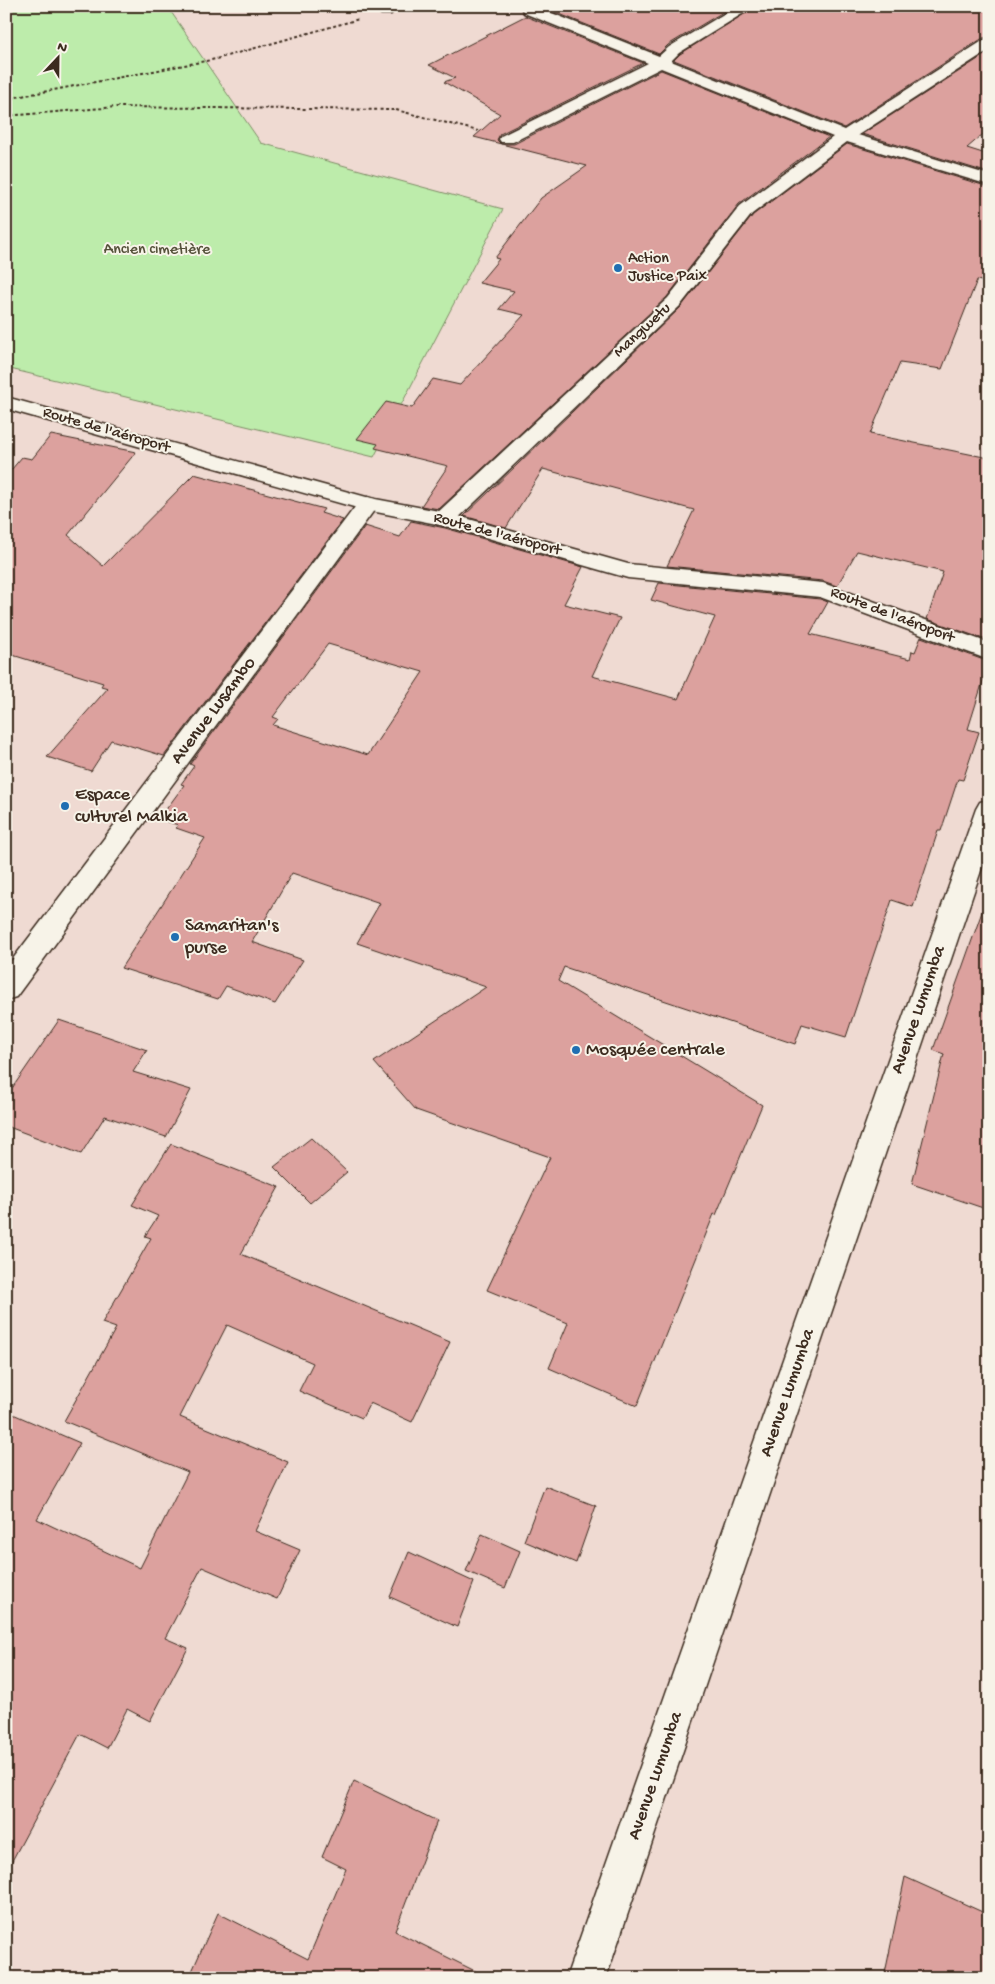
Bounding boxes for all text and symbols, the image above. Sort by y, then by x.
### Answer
north arrow [32,32,82,82]
text: N [55,39,69,58]
park label: Ancien cimetière [104,241,211,260]
place label: Action Justice Paix [628,250,708,287]
marker: Action Justice Paix [612,262,624,274]
street label: Mangwetu [610,299,676,362]
street label: Route de l'aéroport [40,404,173,459]
street label: Route de l'aéroport [431,509,564,562]
street label: Route de l'aéroport [827,584,958,649]
street label: Avenue Lusambo [166,653,262,769]
place label: Espace culturel Malkia [75,784,189,829]
marker: Espace culturel Malkia [59,800,71,812]
place label: Samaritan's purse [184,915,279,960]
marker: Samaritan's purse [169,931,181,943]
street label: Avenue Lumumba [886,942,952,1077]
place label: Mosquée centrale [586,1039,725,1062]
marker: Mosquée centrale [570,1044,582,1056]
street label: Avenue Lumumba [755,1325,821,1460]
street label: Avenue Lumumba [623,1708,689,1843]

